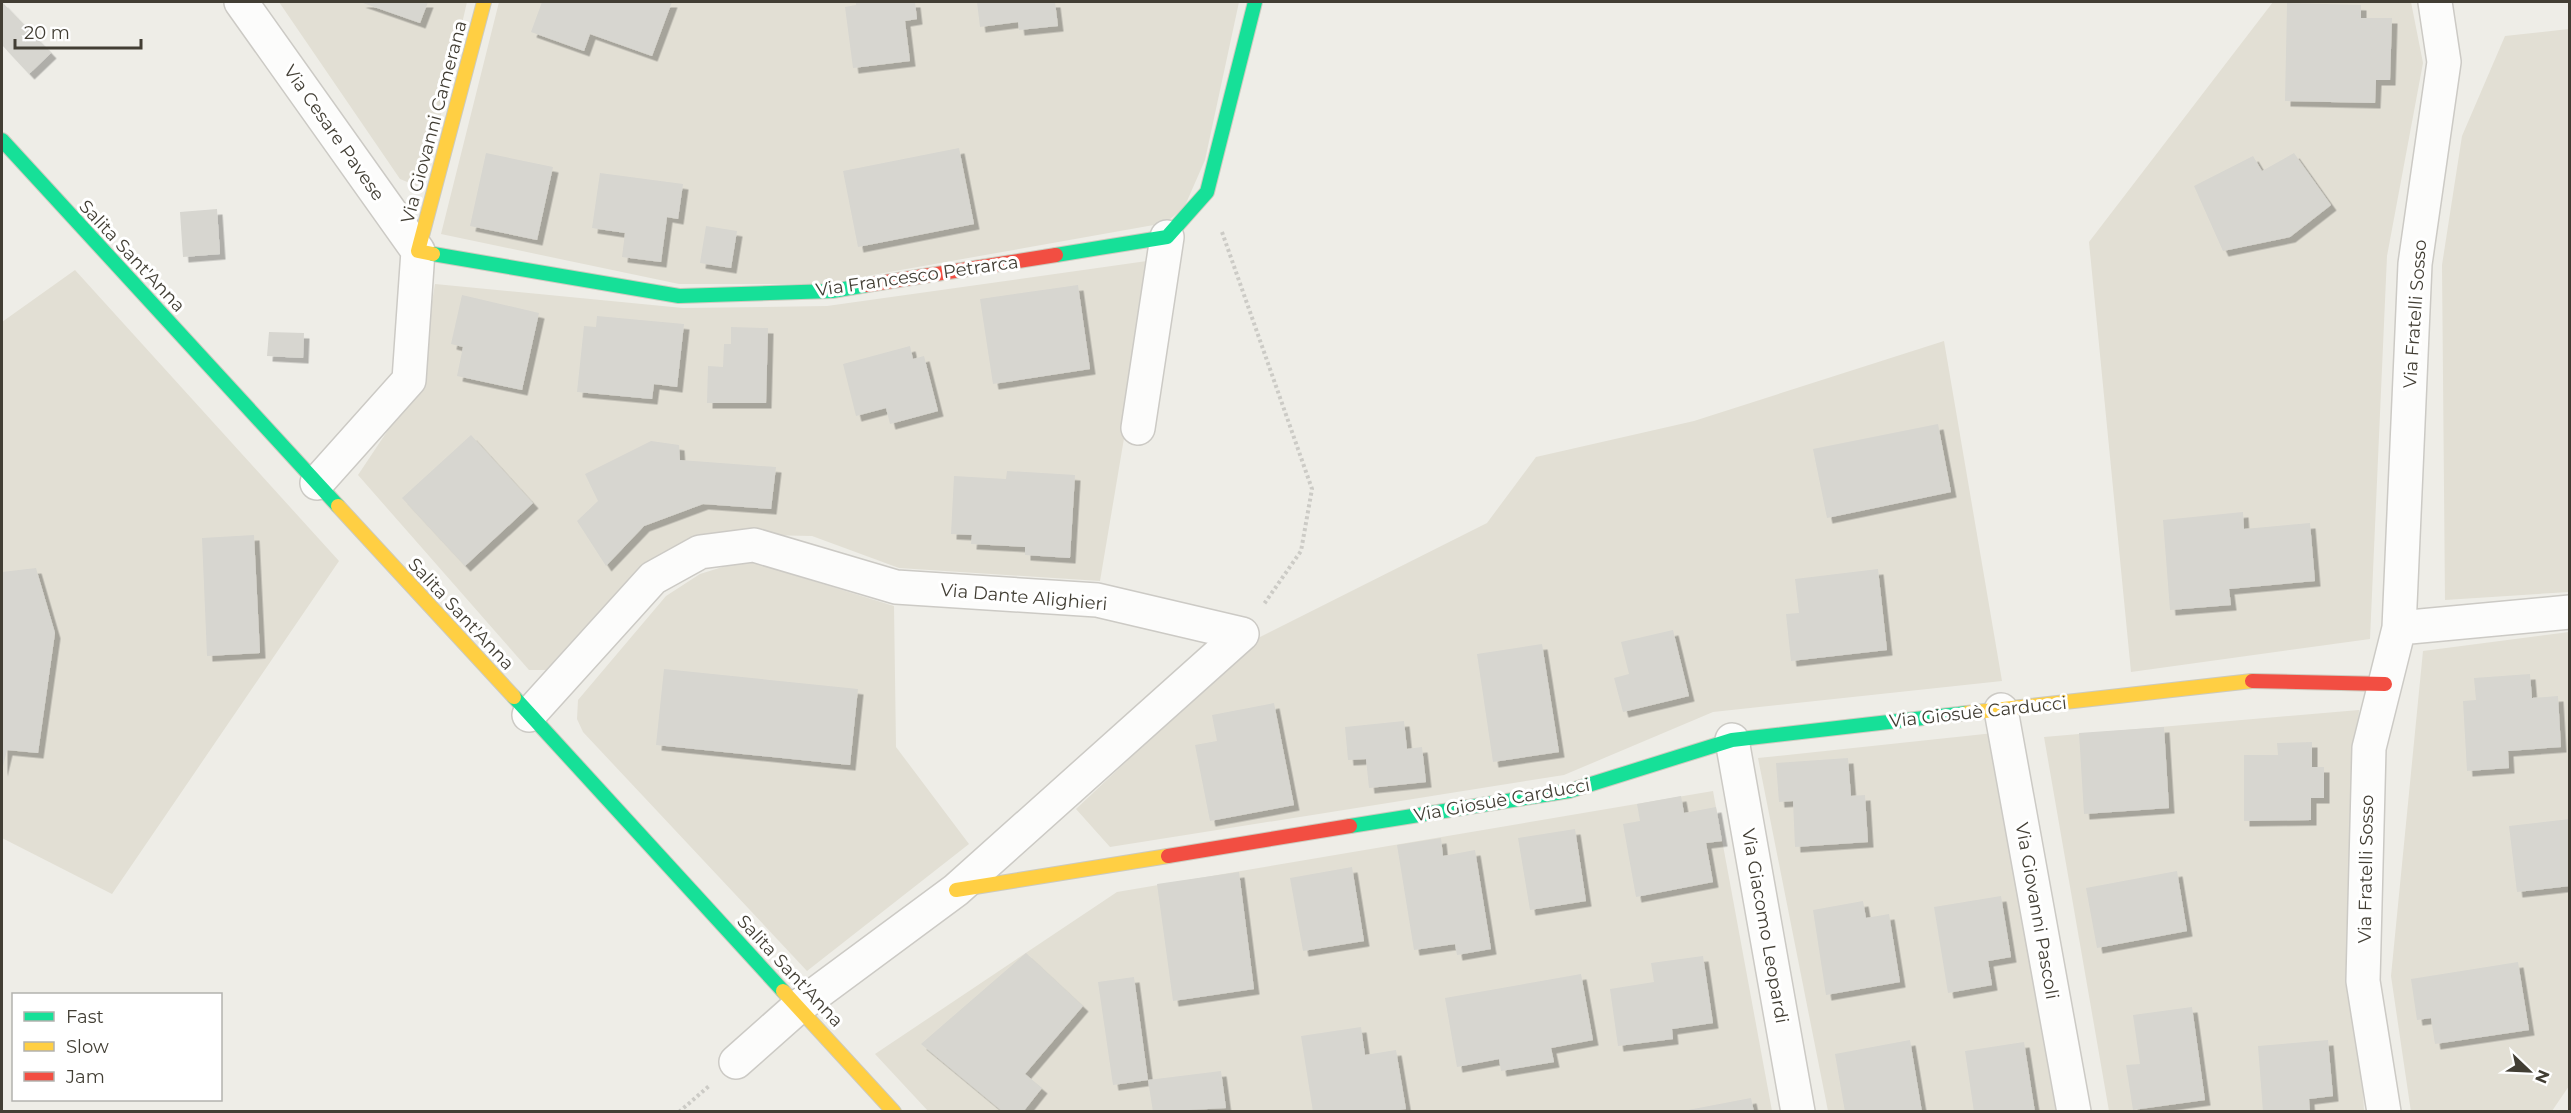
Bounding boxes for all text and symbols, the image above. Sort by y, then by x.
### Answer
scale bar [15,12,141,50]
street label: Via Giovanni Camerana [396,18,472,226]
text: 20 m [24,22,70,44]
street label: Via Cesare Pavese [279,61,389,205]
street label: Salita Sant'Anna [74,195,190,317]
street label: Via Fratelli Sosso [2399,239,2431,389]
street label: Via Francesco Petrarca [814,251,1020,301]
street label: Salita Sant'Anna [403,553,519,675]
street label: Via Dante Alighieri [940,579,1108,615]
street label: Via Giosuè Carducci [1888,692,2068,732]
street label: Via Giosuè Carducci [1412,774,1592,826]
street label: Via Fratelli Sosso [2354,794,2378,944]
street label: Via Giovanni Pascoli [2011,821,2063,1001]
street label: Via Giacomo Leopardi [1737,827,1793,1025]
street label: Salita Sant'Anna [732,910,848,1032]
legend [12,993,222,1101]
text: Fast [66,1006,104,1028]
text: Slow [66,1036,109,1058]
north arrow [2499,1041,2559,1101]
text: Jam [65,1066,105,1088]
text: N [2531,1067,2554,1086]

